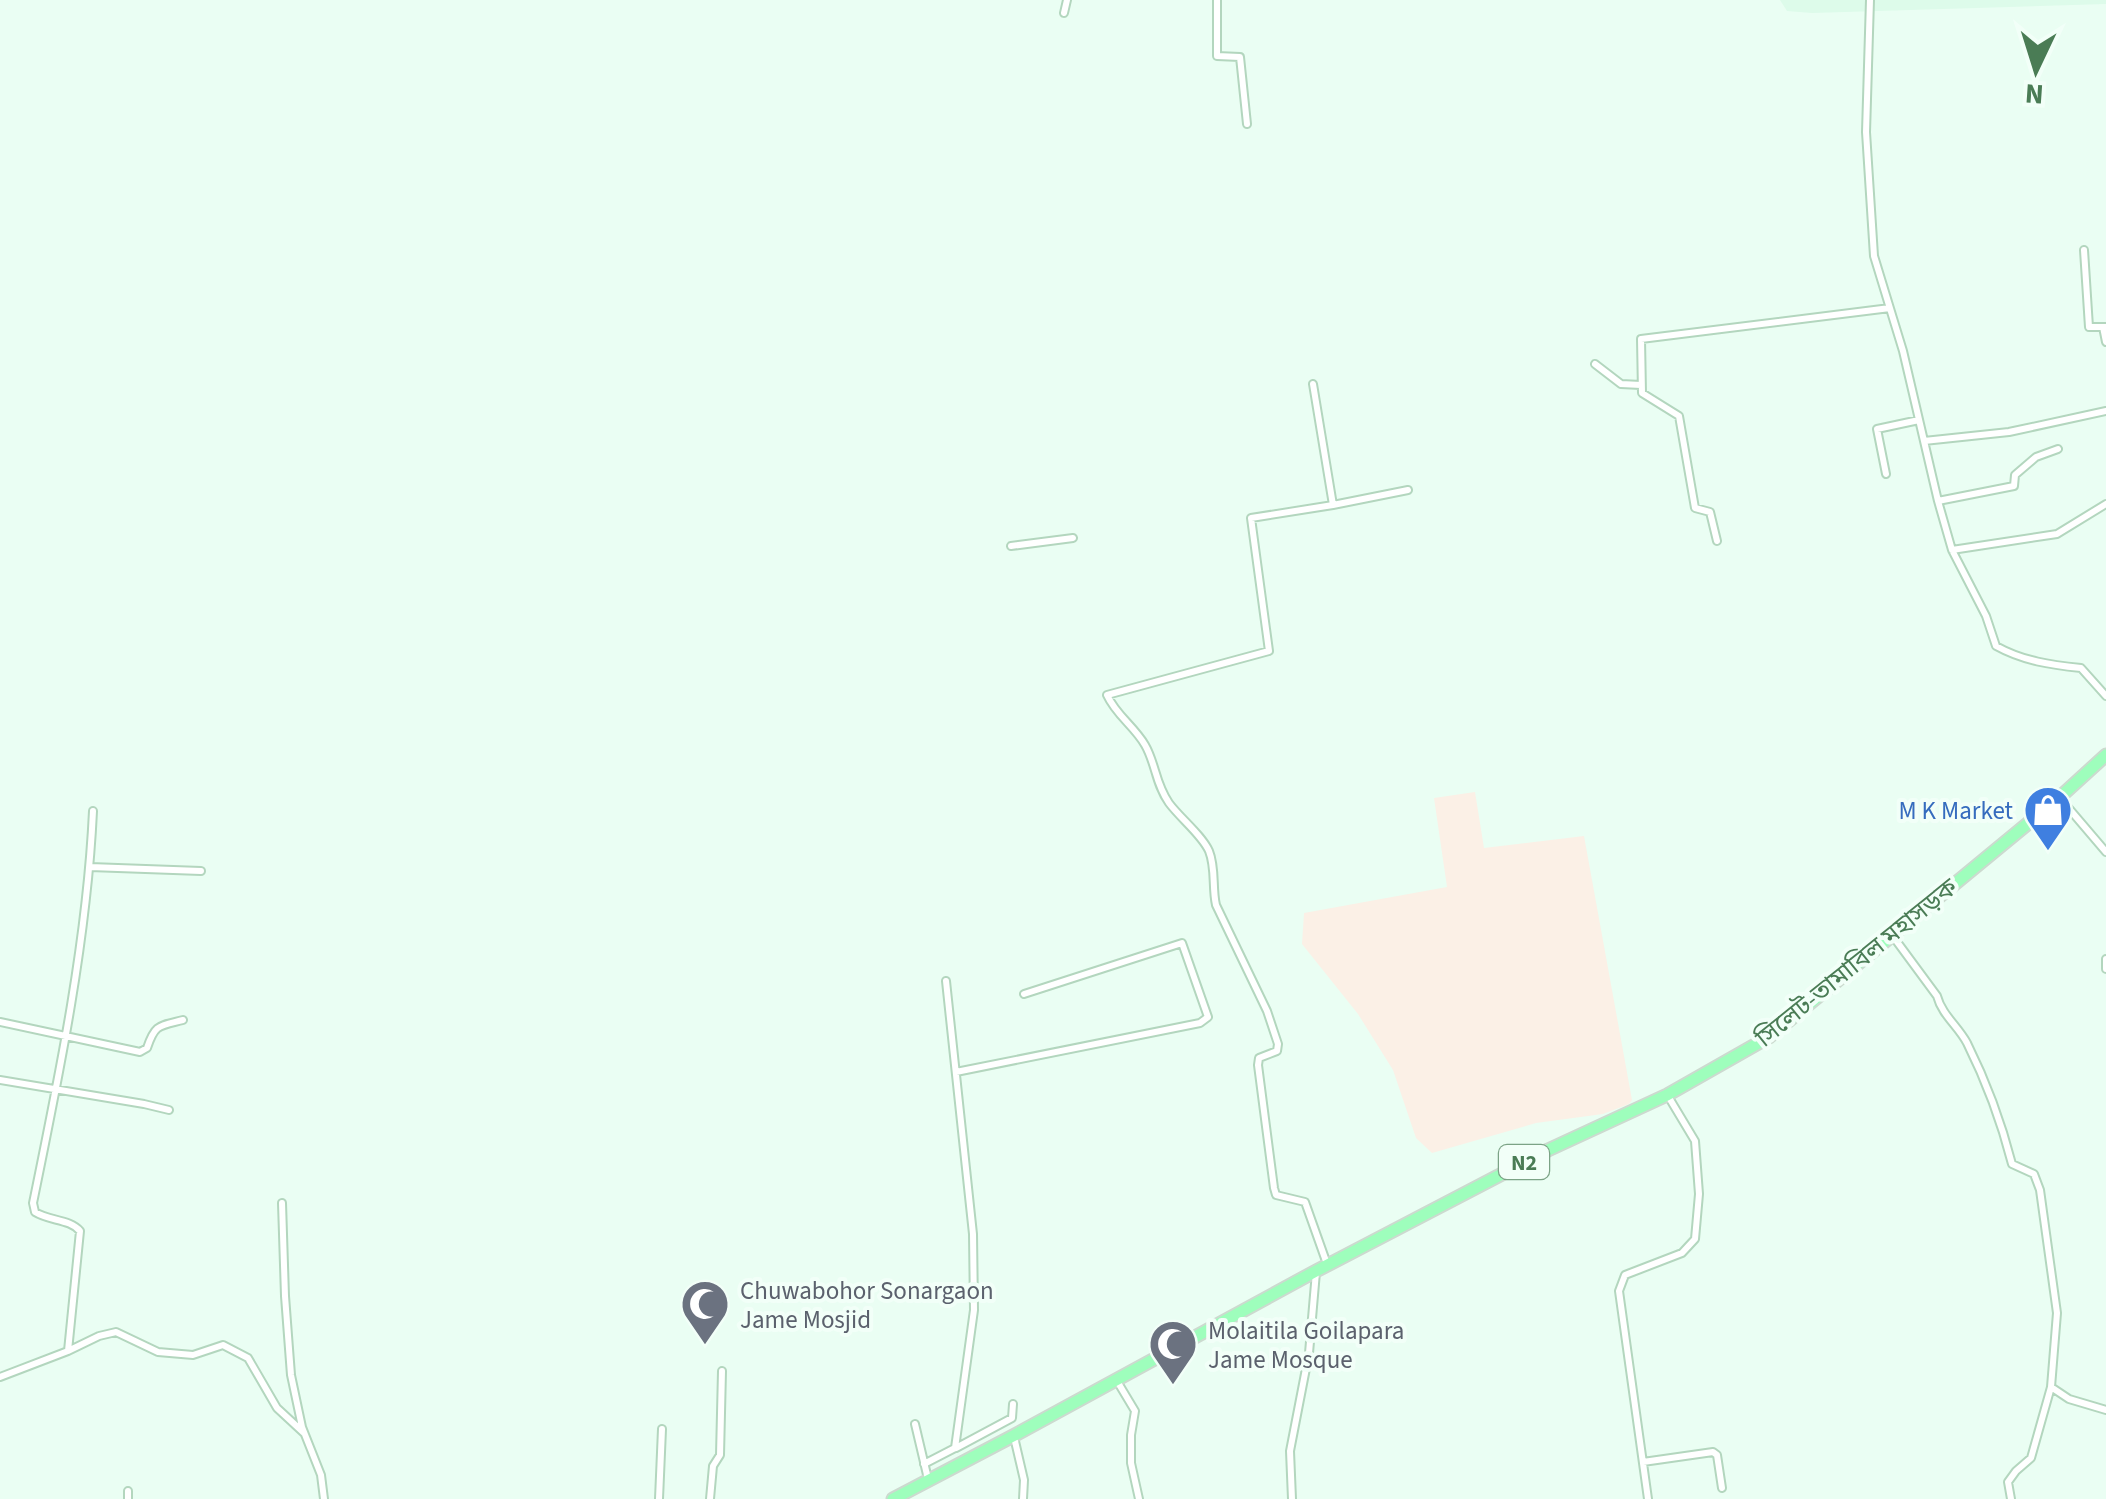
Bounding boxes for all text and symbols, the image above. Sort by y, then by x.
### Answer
north arrow [1986,20,2086,120]
text: N [2024,73,2045,115]
shop icon: M K Market [2022,784,2074,852]
place label: M K Market [1898,793,2014,829]
street label: সিলেট-তামাবিল মহাসড়ক [1747,869,1966,1056]
road number: N2 [1499,1145,1549,1179]
place label: Chuwabohor Sonargaon Jame Mosjid [740,1273,994,1338]
mosque icon: Chuwabohor Sonargaon Jame Mosjid [679,1278,731,1346]
place label: Molaitila Goilapara Jame Mosque [1208,1313,1404,1378]
mosque icon: Molaitila Goilapara Jame Mosque [1147,1318,1199,1386]

